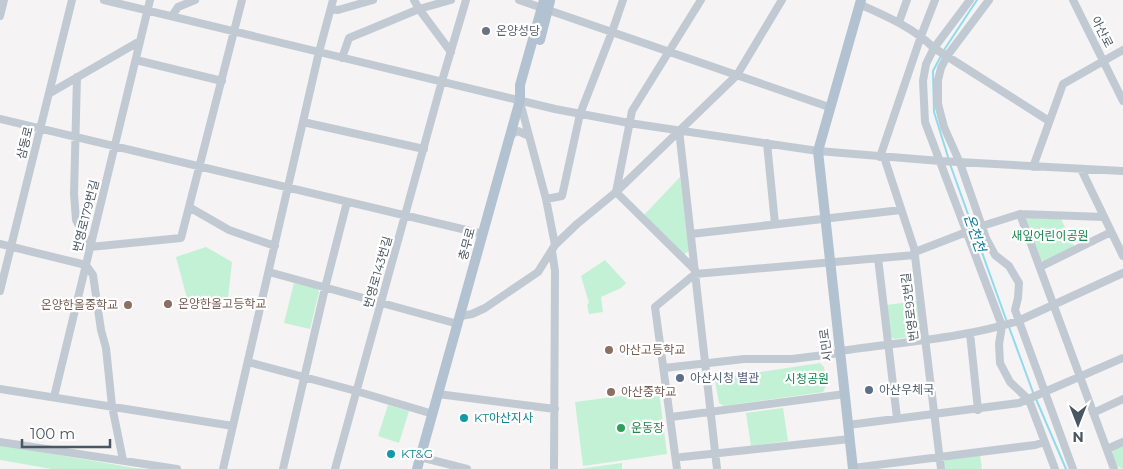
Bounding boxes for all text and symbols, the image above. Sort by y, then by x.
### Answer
street label: 아산로 [1088,14,1117,50]
place label: 온양성당 [496,23,540,38]
marker: 온양성당 [480,25,492,37]
street label: 삼동로 [13,125,36,161]
street label: 번영로179번길 [69,178,102,254]
water label: 온천천 [960,212,990,255]
street label: 충무로 [455,226,478,262]
park label: 새잎어린이공원 [1011,228,1089,243]
street label: 번영로143번길 [360,234,395,310]
street label: 번영로93번길 [898,272,921,342]
place label: 온양한올고등학교 [178,296,266,311]
place label: 온양한올중학교 [41,297,118,312]
marker: 온양한올고등학교 [162,298,174,310]
marker: 온양한올중학교 [122,299,134,311]
street label: 시민로 [816,328,835,362]
place label: 아산고등학교 [619,342,685,357]
marker: 아산고등학교 [603,344,615,356]
place label: 아산시청 별관 [690,370,759,385]
park label: 시청공원 [785,371,829,386]
marker: 아산시청 별관 [674,372,686,384]
place label: 아산우체국 [879,382,934,397]
place label: 아산중학교 [621,384,676,399]
marker: 아산우체국 [863,384,875,396]
marker: 아산중학교 [605,386,617,398]
north arrow [1053,399,1103,449]
place label: KT아산지사 [474,410,533,425]
marker: KT아산지사 [458,412,470,424]
scale bar [22,416,110,448]
place label: 운동장 [631,420,664,435]
marker: 운동장 [615,422,627,434]
text: 100 m [30,424,75,443]
text: N [1072,428,1084,446]
place label: KT&G [401,446,433,461]
marker: KT&G [385,448,397,460]

